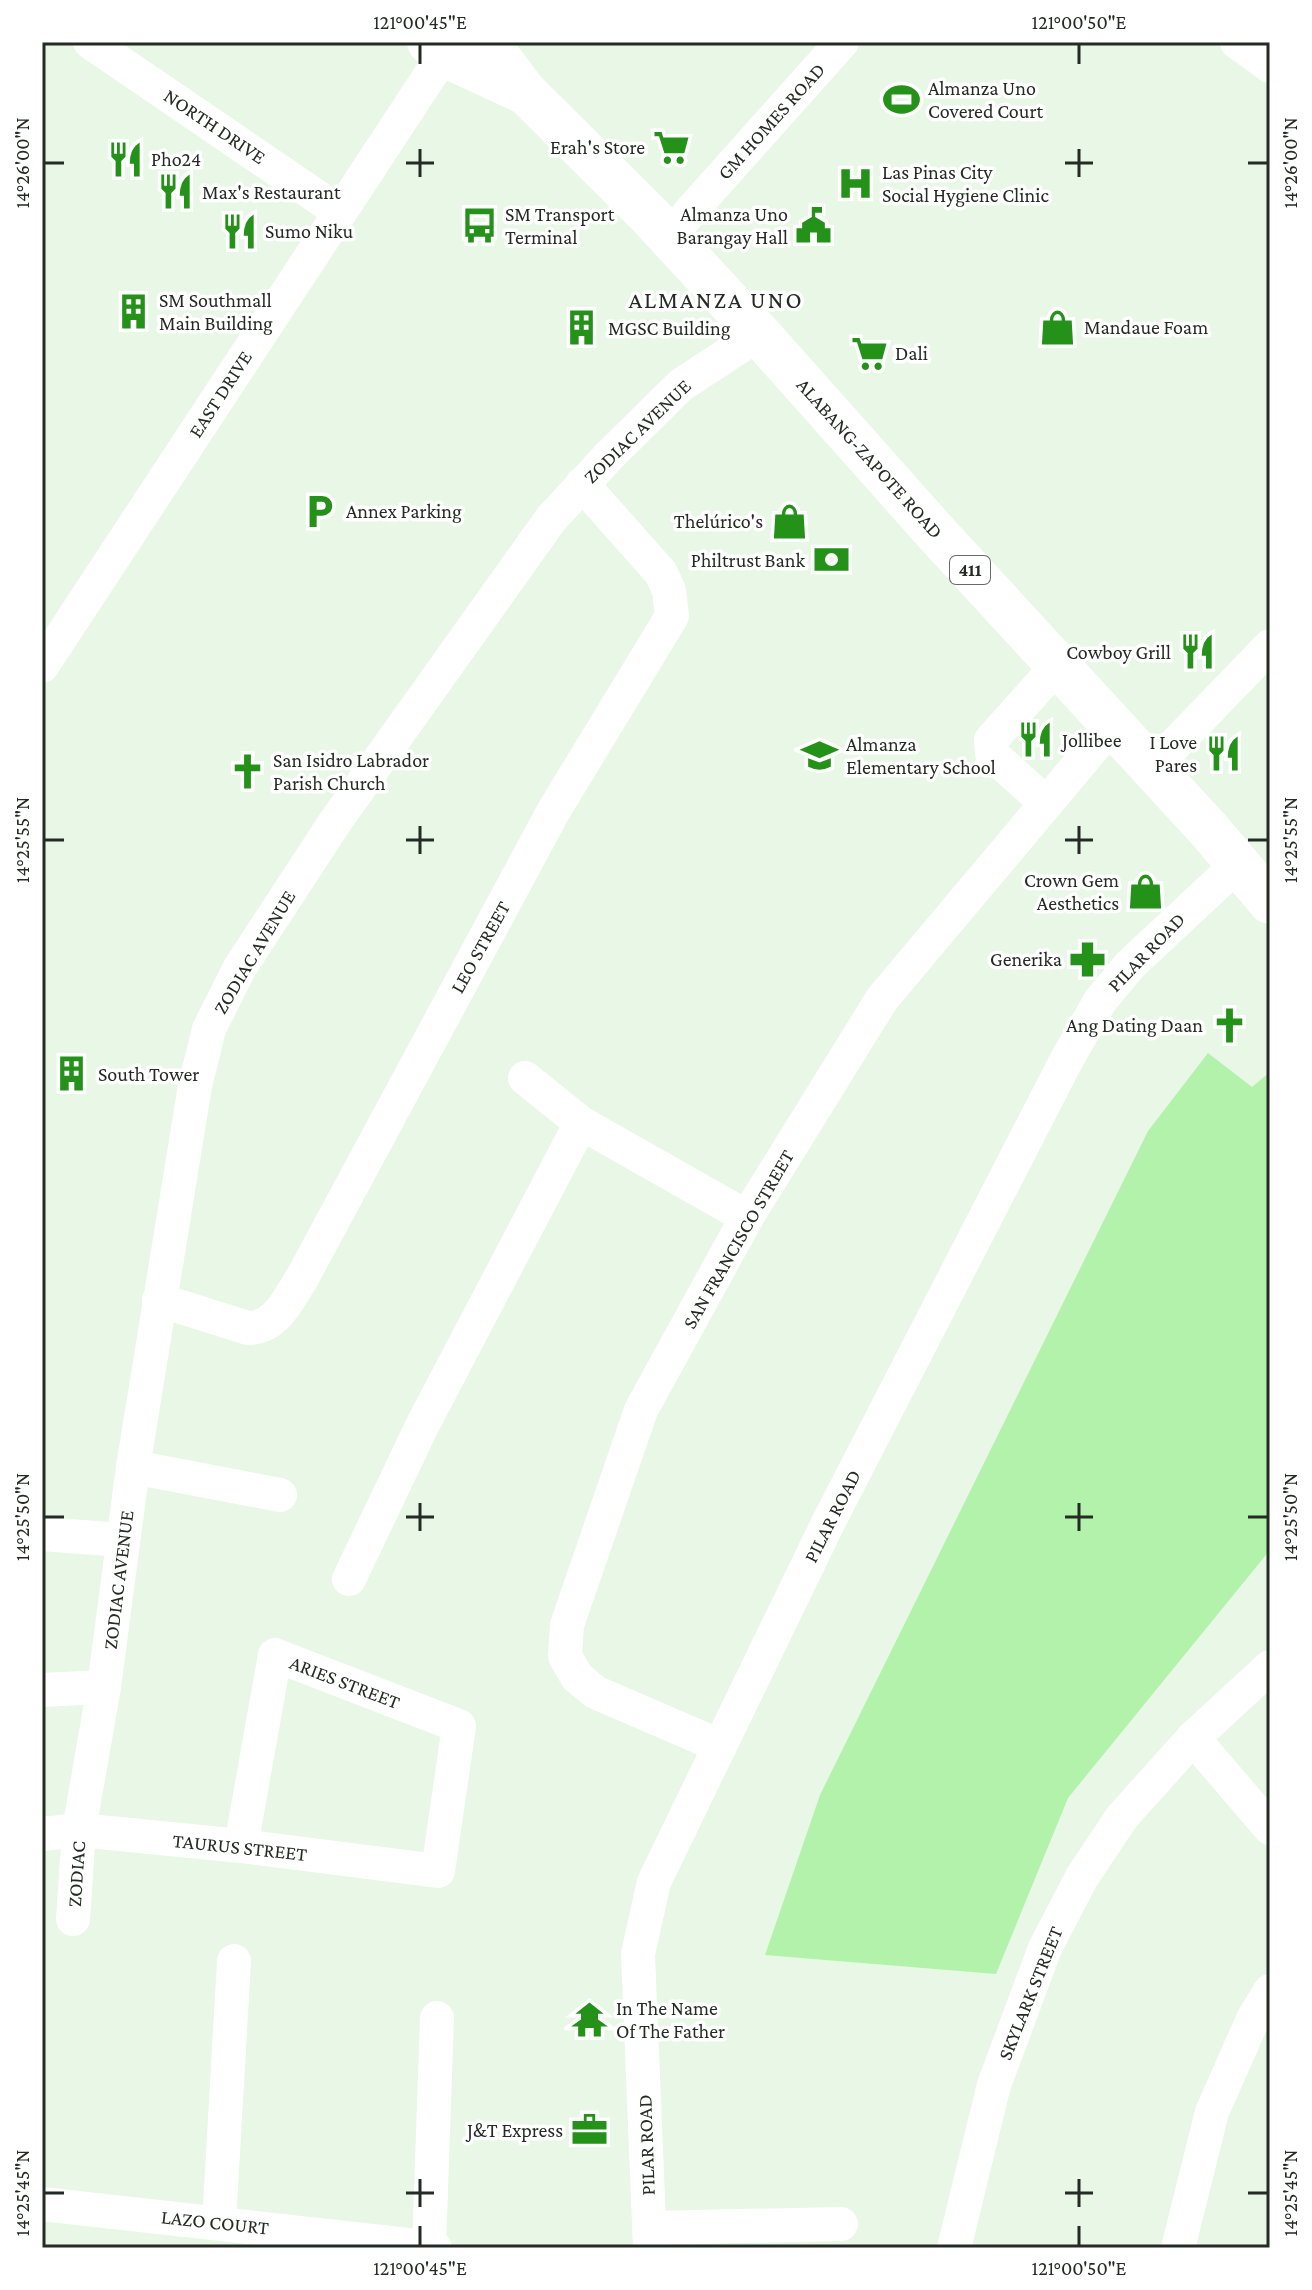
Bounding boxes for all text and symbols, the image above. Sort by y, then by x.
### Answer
text: 121°00'45"E [373,11,467,33]
text: 121°00'50"E [1032,11,1127,33]
street label: GM HOMES ROAD [713,58,829,184]
place label: Almanza Uno Covered Court [928,77,1043,122]
sports icon: Almanza Uno Covered Court [883,81,921,119]
street label: NORTH DRIVE [160,84,270,168]
text: 14°26'00"N [11,117,33,209]
text: 14°26'00"N [1279,117,1301,209]
supermarket icon: Erah's Store [652,128,690,166]
place label: Erah's Store [550,136,645,158]
restaurant icon: Pho24 [106,140,144,178]
place label: Pho24 [151,148,201,170]
place label: Las Pinas City Social Hygiene Clinic [882,161,1050,207]
hospital icon: Las Pinas City Social Hygiene Clinic [837,164,875,202]
restaurant icon: Max's Restaurant [157,173,195,211]
place label: Max's Restaurant [202,181,341,203]
place label: SM Transport Terminal [505,203,615,248]
place label: Almanza Uno Barangay Hall [676,203,788,249]
bus stop icon: SM Transport Terminal [460,206,498,244]
public building icon: Almanza Uno Barangay Hall [795,206,833,244]
restaurant icon: Sumo Niku [220,212,258,250]
place label: Sumo Niku [265,220,354,242]
district label: ALMANZA UNO [628,286,804,313]
place label: SM Southmall Main Building [159,289,273,335]
building icon: SM Southmall Main Building [114,292,152,330]
shop icon: Mandaue Foam [1039,308,1077,346]
building icon: MGSC Building [563,309,601,347]
place label: Mandaue Foam [1084,316,1208,338]
place label: MGSC Building [608,317,731,340]
supermarket icon: Dali [850,334,888,372]
place label: Dali [895,342,928,364]
street label: EAST DRIVE [184,346,256,441]
street label: ZODIAC AVENUE [579,374,695,488]
street label: ALABANG-ZAPOTE ROAD [792,374,948,542]
parking icon: Annex Parking [301,492,339,530]
place label: Annex Parking [346,500,462,523]
shop icon: Thelúrico's [770,502,808,540]
place label: Thelúrico's [674,510,763,532]
bank icon: Philtrust Bank [812,541,850,579]
place label: Philtrust Bank [691,549,805,571]
road number: 411 [950,556,990,584]
restaurant icon: Cowboy Grill [1178,633,1216,671]
place label: Cowboy Grill [1066,641,1171,664]
restaurant icon: Jollibee [1017,721,1055,759]
place label: Jollibee [1060,729,1122,752]
place label: I Love Pares [1150,731,1197,776]
place label: Almanza Elementary School [846,733,996,779]
restaurant icon: I Love Pares [1204,735,1242,773]
school or university icon: Almanza Elementary School [801,737,839,775]
place label: San Isidro Labrador Parish Church [273,749,429,794]
church icon: San Isidro Labrador Parish Church [228,752,266,790]
text: 14°25'55"N [11,797,33,883]
text: 14°25'55"N [1279,797,1301,883]
place label: Crown Gem Aesthetics [1024,869,1119,914]
shop icon: Crown Gem Aesthetics [1126,873,1164,911]
street label: ZODIAC AVENUE [208,886,300,1018]
street label: LEO STREET [446,897,514,997]
street label: PILAR ROAD [1103,908,1189,996]
pharmacy icon: Generika [1069,940,1107,978]
place label: Generika [990,948,1062,970]
church icon: Ang Dating Daan [1210,1006,1248,1044]
place label: Ang Dating Daan [1066,1014,1203,1037]
building icon: South Tower [53,1055,91,1093]
place label: South Tower [98,1063,199,1085]
street label: SAN FRANCISCO STREET [678,1146,798,1332]
street label: PILAR ROAD [799,1466,865,1566]
text: 14°25'50"N [11,1473,33,1561]
text: 14°25'50"N [1279,1473,1301,1561]
street label: ZODIAC AVENUE [99,1509,137,1651]
street label: ARIES STREET [287,1651,403,1713]
street label: TAURUS STREET [172,1829,308,1865]
street label: ZODIAC [63,1840,89,1908]
street label: SKYLARK STREET [993,1923,1067,2063]
place label: In The Name Of The Father [616,1997,725,2042]
temple icon: In The Name Of The Father [571,2001,609,2039]
street label: PILAR ROAD [633,2094,659,2196]
office icon: J&T Express [570,2111,608,2149]
place label: J&T Express [465,2119,563,2142]
text: 14°25'45"N [11,2150,33,2236]
text: 14°25'45"N [1279,2150,1301,2236]
street label: LAZO COURT [160,2205,270,2239]
text: 121°00'45"E [373,2257,467,2279]
text: 121°00'50"E [1032,2257,1127,2279]

